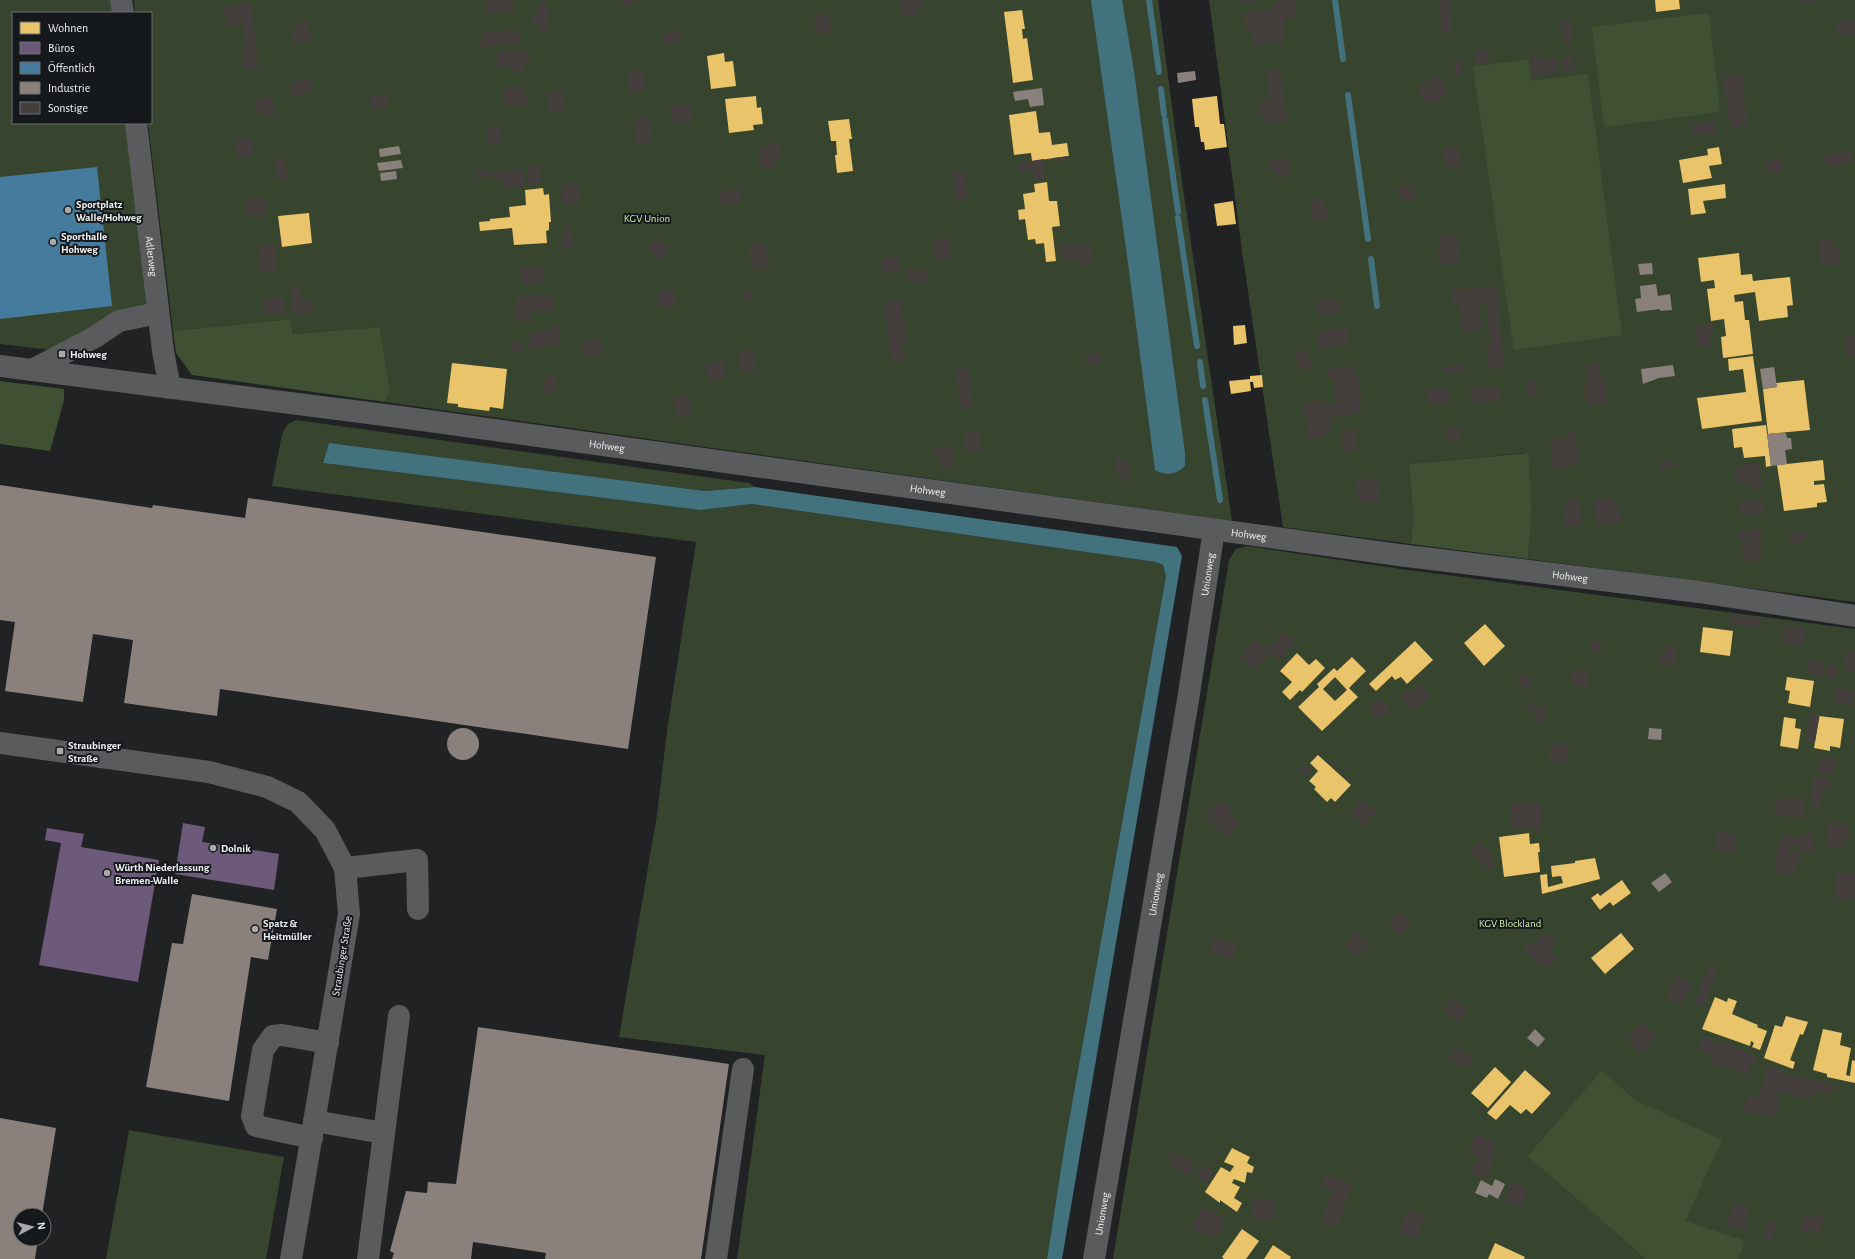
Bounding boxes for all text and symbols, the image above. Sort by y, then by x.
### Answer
legend [12,12,152,124]
text: Wohnen [48,22,88,34]
text: Büros [48,42,75,54]
text: Öffentlich [48,61,95,74]
text: Industrie [48,82,90,94]
text: Sonstige [48,102,88,114]
place label: Sportplatz Walle/Hohweg [76,199,142,223]
marker: Sportplatz Walle/Hohweg [63,205,73,215]
park label: KGV Union [624,213,670,224]
place label: Sporthalle Hohweg [61,231,107,255]
street label: Adlerweg [144,235,160,278]
marker: Sporthalle Hohweg [48,237,58,247]
marker: Hohweg [57,349,67,359]
place label: Hohweg [70,349,107,360]
street label: Hohweg [588,438,626,454]
street label: Hohweg [909,482,947,498]
street label: Hohweg [1230,526,1268,542]
street label: Unionweg [1199,551,1216,597]
street label: Hohweg [1552,568,1589,584]
place label: Straubinger Straße [68,740,121,764]
marker: Straubinger Straße [55,746,65,756]
marker: Dolnik [208,843,218,853]
place label: Dolnik [221,843,251,854]
place label: Würth Niederlassung Bremen-Walle [115,862,210,886]
marker: Würth Niederlassung Bremen-Walle [102,868,112,878]
street label: Unionweg [1146,871,1164,916]
street label: Straubinger Straße [330,915,354,997]
place label: Spatz & Heitmüller [263,918,312,942]
park label: KGV Blockland [1479,918,1542,929]
marker: Spatz & Heitmüller [250,924,260,934]
street label: Unionweg [1093,1191,1111,1236]
north arrow [12,1207,52,1247]
text: N [36,1221,47,1230]

